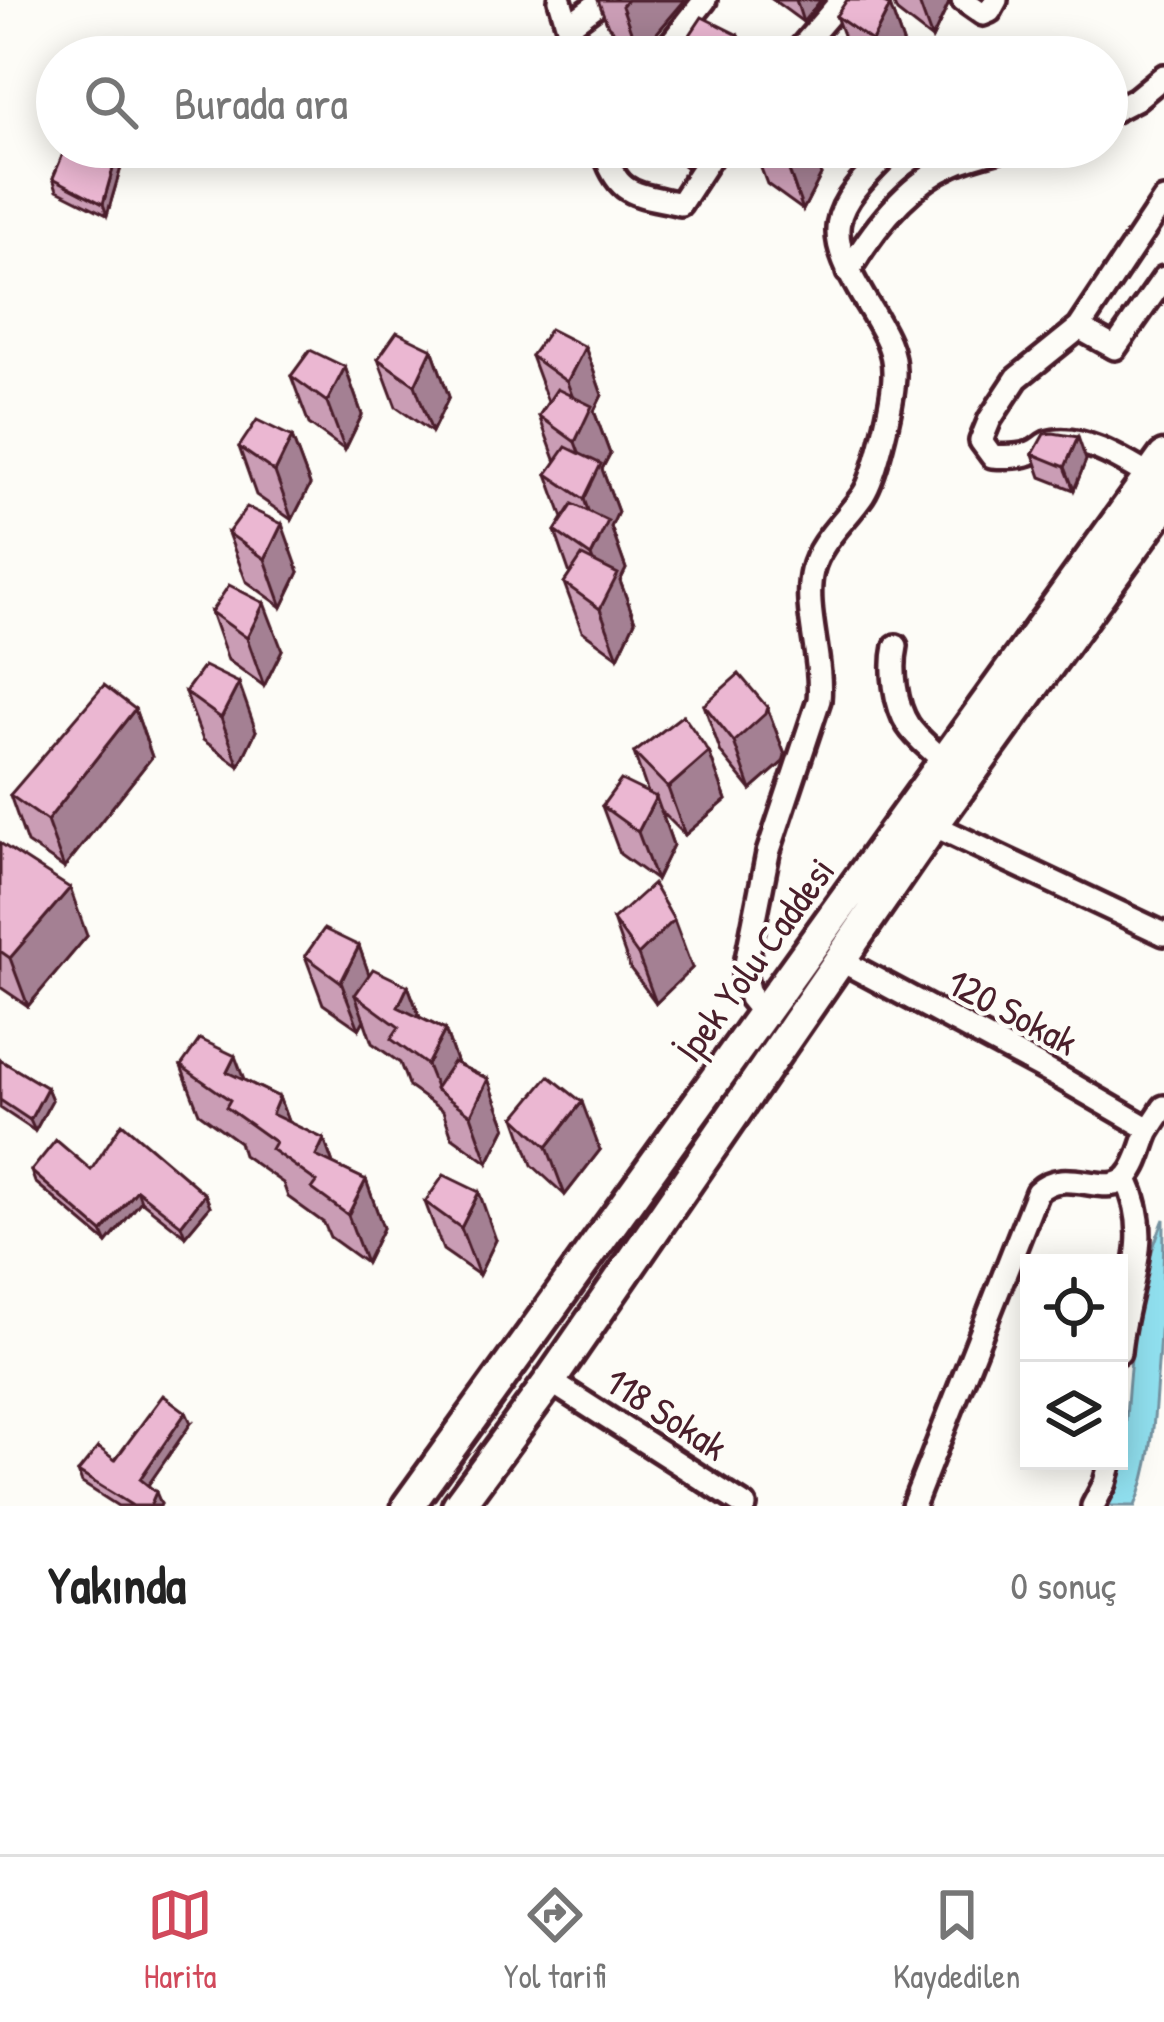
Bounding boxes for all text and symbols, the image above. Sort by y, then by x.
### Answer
search box [36,36,1128,168]
icon: search [78,69,144,135]
text: Burada ara [174,72,348,133]
street label: İpek Yolu Caddesi [662,846,846,1072]
street label: 120 Sokak [939,955,1087,1067]
map controls [1020,1254,1128,1470]
button: locate [1020,1254,1128,1362]
street label: 118 Sokak [596,1354,738,1472]
button: layers [1020,1362,1128,1470]
text: Yakında [48,1550,186,1619]
text: 0 sonuç [1010,1558,1116,1611]
tab: Harita [144,1882,216,1998]
tab: Yol tarifi [504,1882,606,1998]
tab: Kaydedilen [893,1882,1020,1998]

